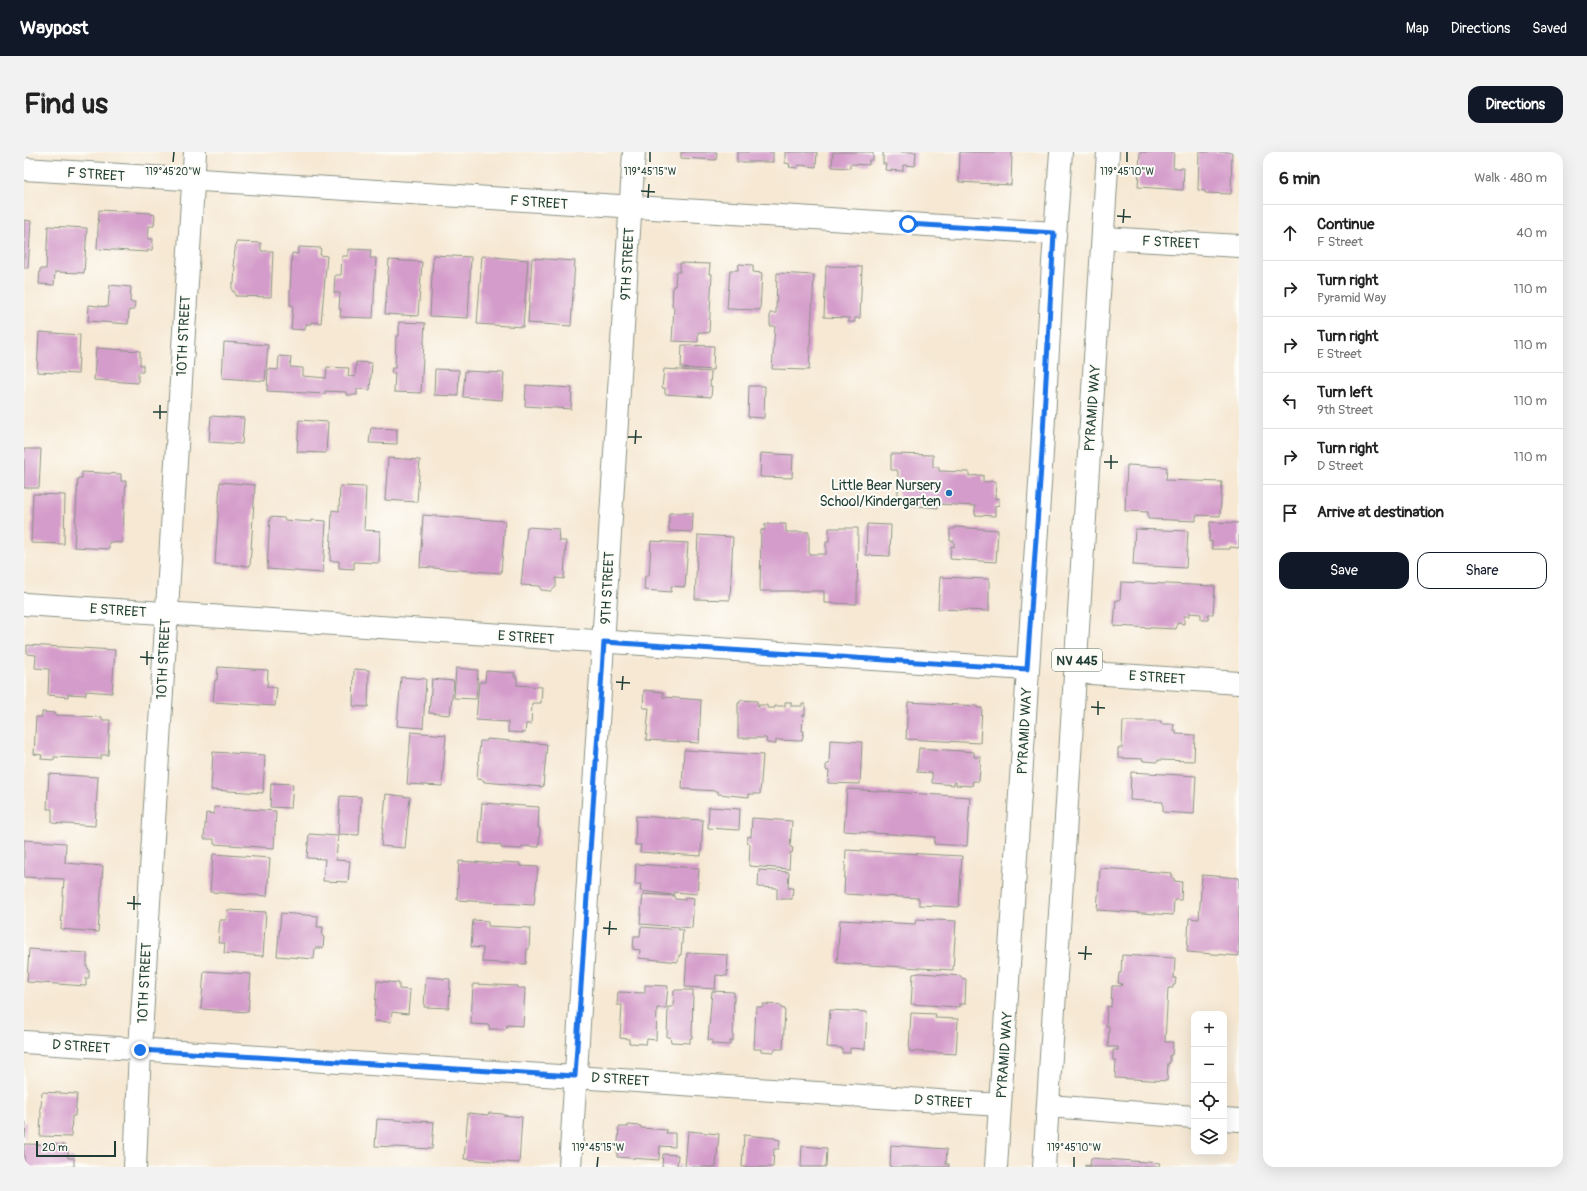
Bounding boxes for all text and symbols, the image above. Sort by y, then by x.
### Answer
text: Waypost [20,16,89,40]
text: Map [1406,20,1429,37]
text: Directions [1451,20,1510,37]
text: Saved [1532,20,1567,37]
button: Directions [1468,86,1563,123]
text: Find us [24,87,108,122]
street label: F STREET [67,164,126,185]
text: 119°45'20"W [145,166,201,178]
text: 119°45'15"W [624,166,677,178]
text: 119°45'10"W [1100,166,1154,178]
text: 6 min [1279,168,1320,189]
text: Walk · 480 m [1474,170,1547,186]
street label: F STREET [510,192,569,213]
route start [899,215,917,233]
text: Continue [1317,215,1375,234]
icon: ahead [1279,222,1301,244]
text: 40 m [1516,225,1547,241]
street label: 9TH STREET [617,227,638,301]
street label: F STREET [1142,232,1201,253]
text: F Street [1317,234,1363,250]
text: Turn right [1317,271,1378,290]
icon: right [1279,278,1301,300]
text: 110 m [1514,281,1547,297]
text: Pyramid Way [1317,290,1386,306]
street label: 10TH STREET [173,295,194,377]
text: Turn right [1317,327,1378,346]
icon: right [1279,334,1301,356]
text: 110 m [1514,337,1547,353]
text: E Street [1317,346,1362,362]
street label: PYRAMID WAY [1081,364,1104,452]
text: Turn left [1317,383,1373,402]
icon: left [1279,390,1301,412]
text: 110 m [1514,393,1547,409]
text: 9th Street [1317,402,1373,418]
text: Turn right [1317,439,1378,458]
icon: right [1279,446,1301,468]
text: 110 m [1514,449,1547,465]
text: D Street [1317,458,1363,474]
place label: Little Bear Nursery School/Kindergarten [819,477,941,510]
marker: Little Bear Nursery School/Kindergarten [944,488,954,498]
icon: arrive [1279,502,1301,524]
text: Arrive at destination [1317,503,1444,522]
street label: 9TH STREET [597,551,618,625]
button: Save [1279,552,1409,589]
button: Share [1417,552,1547,589]
street label: E STREET [89,600,147,621]
street label: 10TH STREET [153,618,174,700]
street label: E STREET [497,627,555,648]
road number: NV 445 [1052,649,1102,671]
street label: E STREET [1128,667,1186,688]
street label: PYRAMID WAY [1014,687,1035,775]
street label: 10TH STREET [134,942,155,1024]
street label: PYRAMID WAY [993,1011,1016,1099]
map controls [1191,1011,1227,1155]
button: + [1191,1011,1227,1047]
street label: D STREET [51,1036,111,1057]
route end [131,1041,149,1059]
button: − [1191,1047,1227,1083]
street label: D STREET [590,1069,650,1090]
button: locate [1191,1083,1227,1119]
street label: D STREET [913,1091,973,1112]
button: layers [1191,1119,1227,1155]
scale bar [36,1139,116,1158]
text: 20 m [42,1141,68,1154]
text: 119°45'15"W [572,1142,625,1154]
text: 119°45'10"W [1047,1142,1101,1154]

